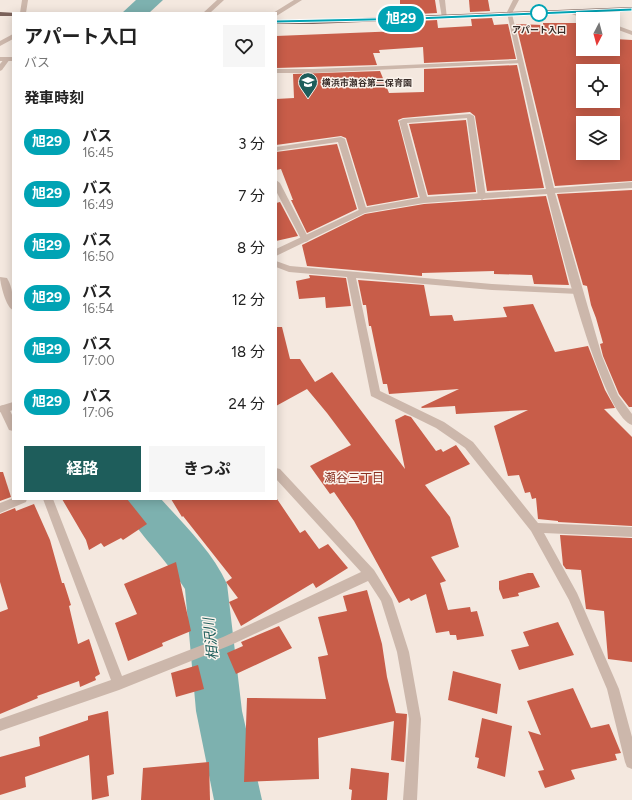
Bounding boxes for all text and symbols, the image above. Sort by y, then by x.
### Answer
marker: アパート入口 [530,4,548,22]
line badge: 旭29 [378,6,424,32]
text: 旭29 [386,10,416,27]
north arrow [576,12,620,56]
map controls [576,12,620,160]
place label: アパート入口 [512,24,566,35]
text: アパート入口 [24,25,138,48]
button: heart [223,25,265,67]
text: バス [24,55,50,70]
button: locate [576,64,620,108]
school or university icon: 横浜市瀬谷第二保育園 [297,71,319,99]
place label: 横浜市瀬谷第二保育園 [321,77,412,88]
text: 発車時刻 [24,89,84,107]
button: layers [576,116,620,160]
text: バス [82,127,112,145]
text: 旭29 [32,133,62,150]
text: 3 分 [238,135,265,153]
text: 16:45 [82,145,114,160]
text: バス [82,179,112,197]
text: 旭29 [32,185,62,202]
text: 7 分 [238,187,265,205]
text: 16:49 [82,197,114,212]
text: バス [82,231,112,249]
text: 旭29 [32,237,62,254]
text: 8 分 [237,239,265,257]
text: 16:50 [82,249,114,264]
text: バス [82,283,112,301]
text: 旭29 [32,289,62,306]
text: 12 分 [232,291,265,309]
text: 16:54 [82,301,114,316]
text: バス [82,335,112,353]
text: 旭29 [32,341,62,358]
text: 18 分 [231,343,265,361]
text: 17:00 [82,353,115,368]
text: バス [82,387,112,405]
text: 旭29 [32,393,62,410]
text: 24 分 [229,395,265,413]
text: 17:06 [82,405,114,420]
button: 経路 [24,446,141,492]
button: きっぷ [149,446,265,492]
district label: 瀬谷三丁目 [324,471,384,485]
water label: 相沢川 [200,615,222,661]

